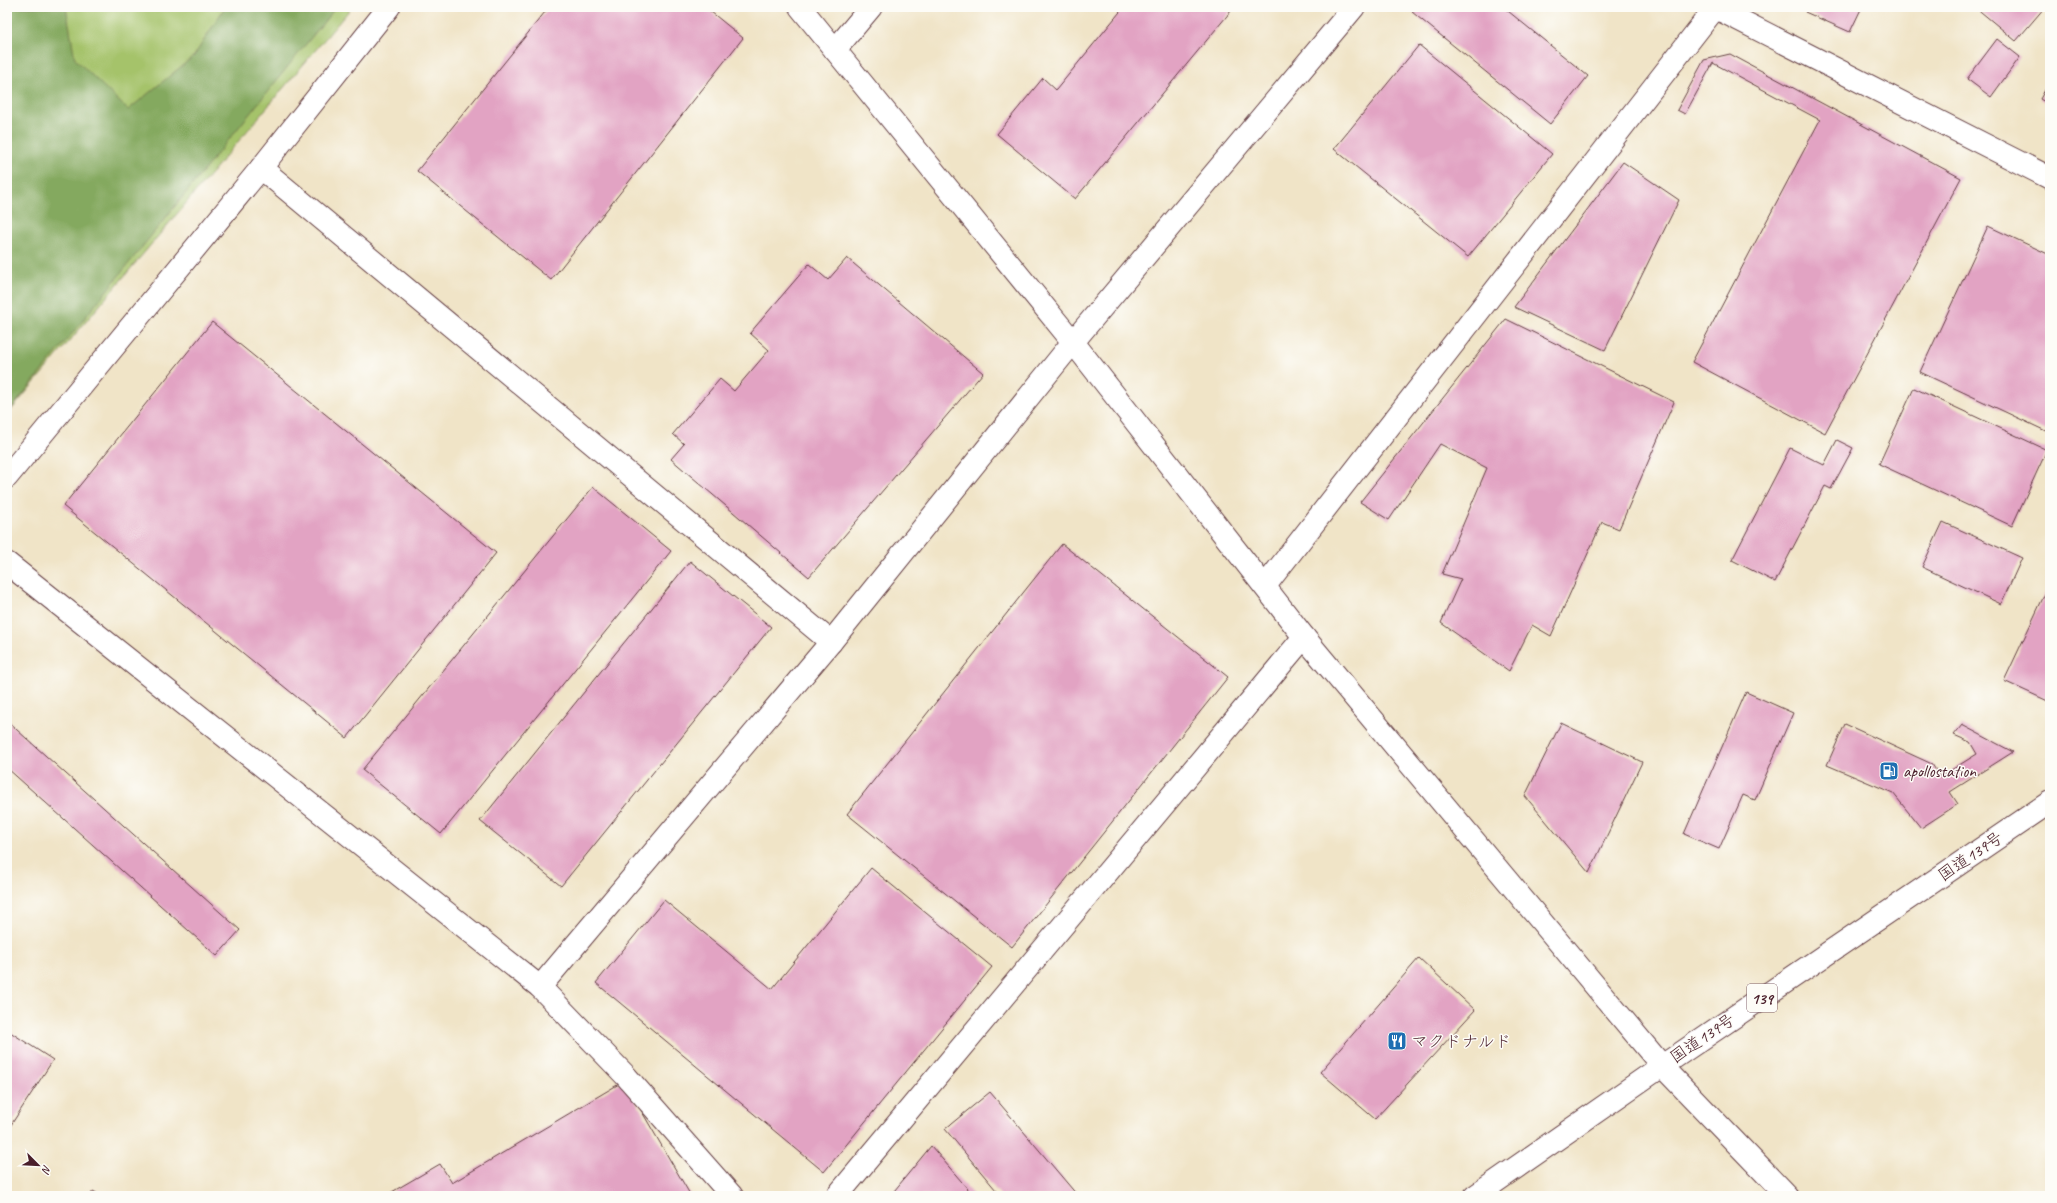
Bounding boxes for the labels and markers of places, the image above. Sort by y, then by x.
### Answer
fuel station icon: apollostation [1878,760,1900,782]
place label: apollostation [1903,761,1977,782]
restaurant icon: マクドナルド [1386,1030,1408,1052]
place label: マクドナルド [1411,1031,1512,1052]

